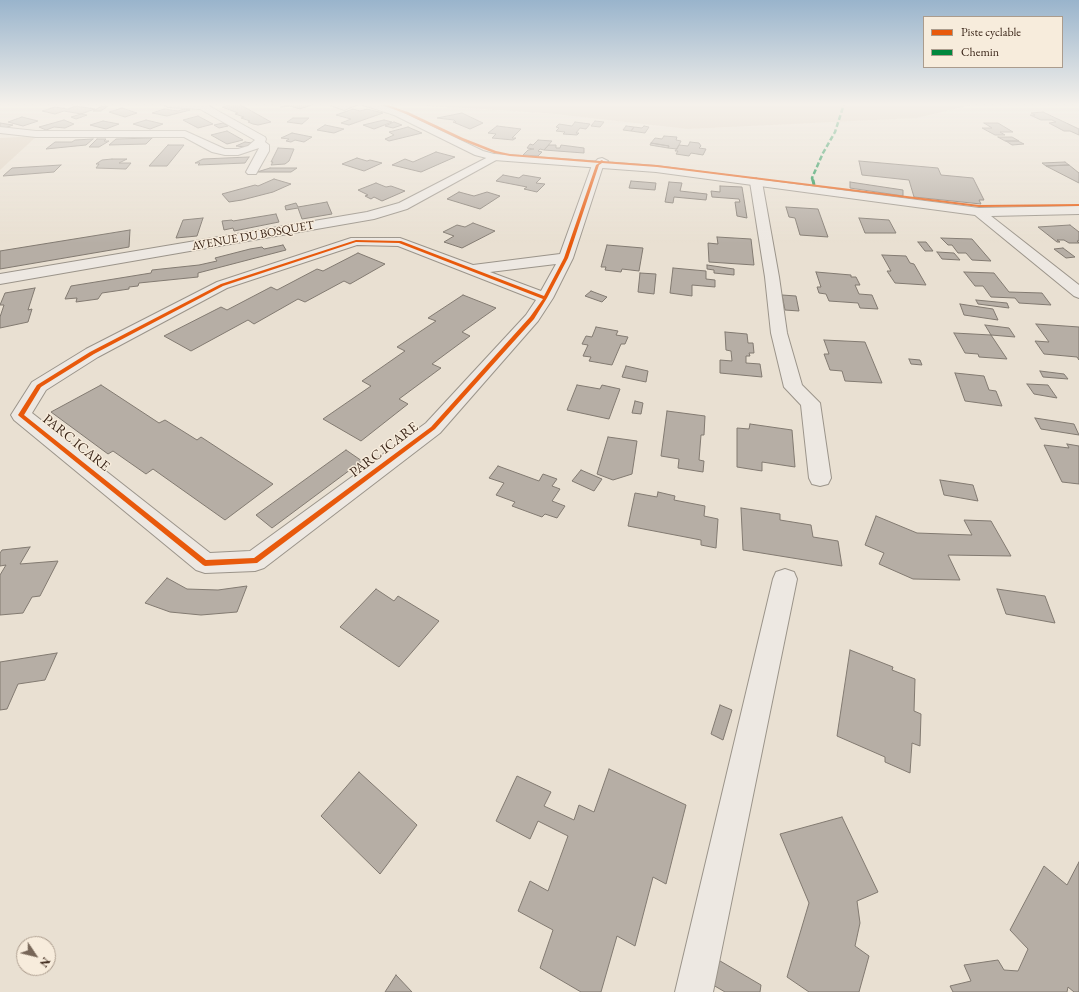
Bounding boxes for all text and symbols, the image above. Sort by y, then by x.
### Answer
legend [923,16,1063,68]
text: Piste cyclable [961,24,1021,40]
text: Chemin [961,44,999,60]
street label: AVENUE DU BOSQUET [191,218,315,254]
street label: PARC ICARE [39,411,113,475]
street label: PARC ICARE [347,419,421,481]
north arrow [16,936,56,976]
text: N [37,955,53,970]

